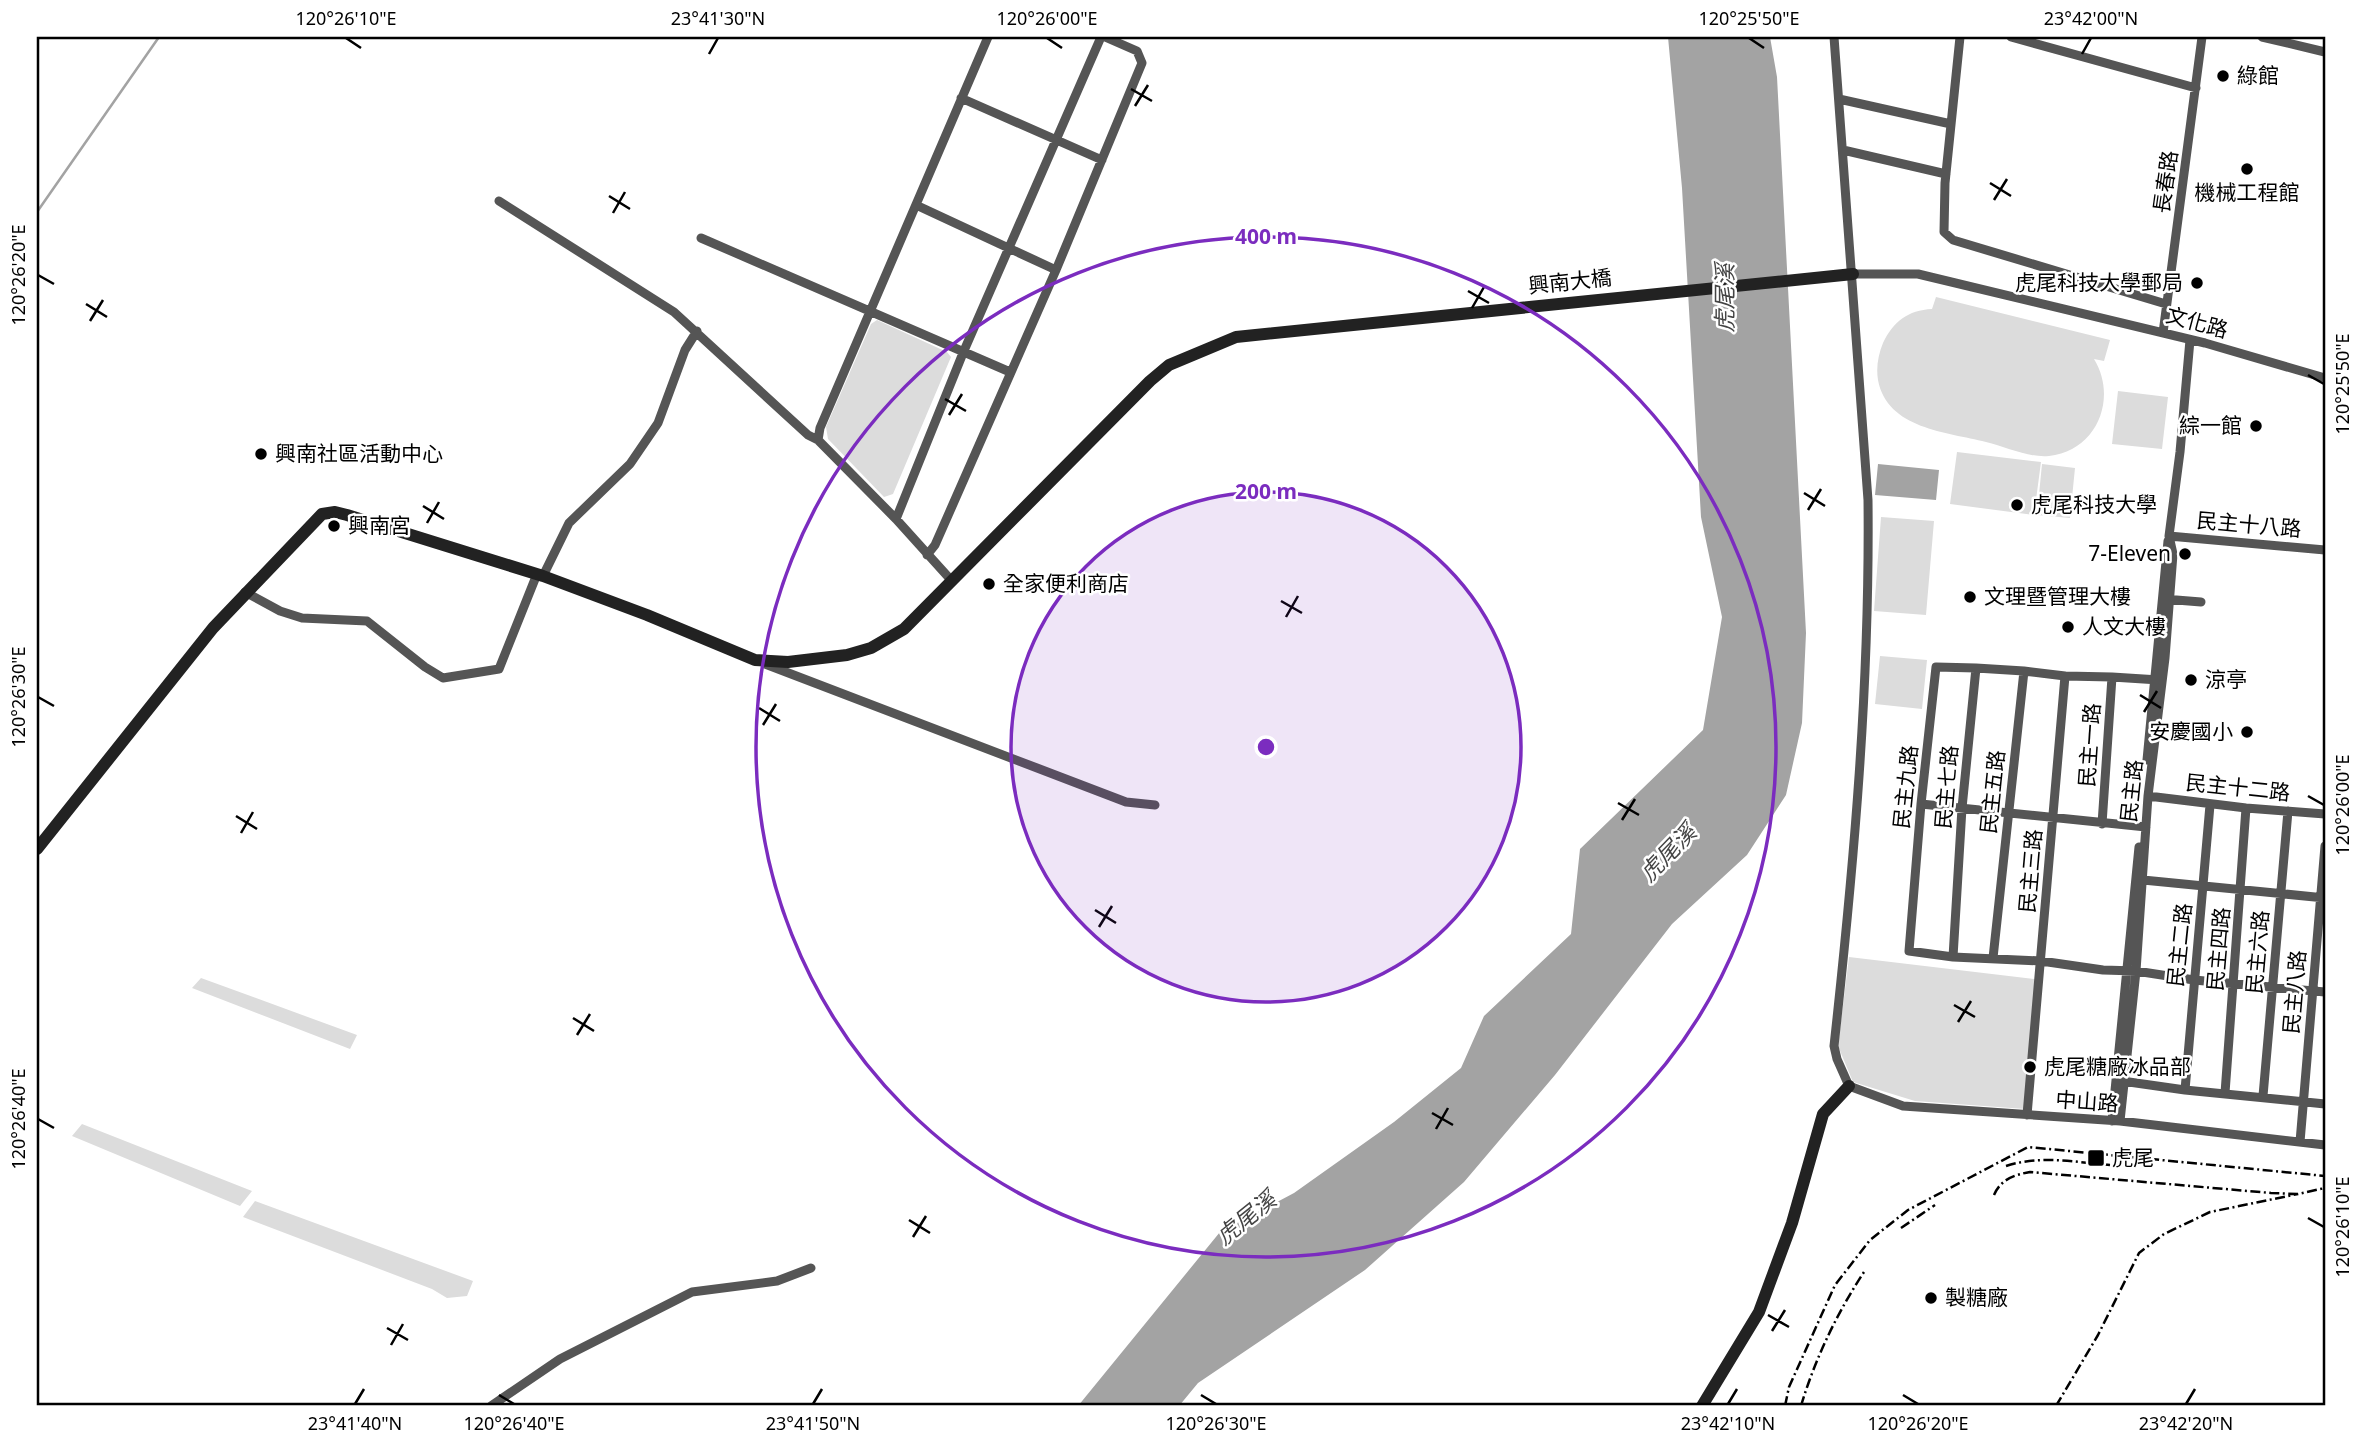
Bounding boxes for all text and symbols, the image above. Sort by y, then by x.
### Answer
text: 120°26'10"E [295,6,397,30]
text: 23°41'30"N [671,6,765,30]
text: 120°26'00"E [996,6,1098,30]
text: 120°25'50"E [1698,6,1800,30]
text: 23°42'00"N [2044,6,2138,30]
place label: 綠館 [2237,61,2279,89]
marker: 綠館 [2215,68,2231,84]
street label: 長春路 [2147,149,2183,215]
marker: 機械工程館 [2239,161,2255,177]
place label: 機械工程館 [2195,178,2300,206]
text: 400 m [1235,222,1297,250]
text: 120°26'20"E [6,224,30,326]
water label: 虎尾溪 [1708,261,1740,333]
street label: 興南大橋 [1527,263,1613,299]
place label: 虎尾科技大學郵局 [2015,268,2183,296]
marker: 虎尾科技大學郵局 [2189,275,2205,291]
street label: 文化路 [2163,300,2231,344]
text: 120°25'50"E [2330,333,2354,435]
place label: 綜一館 [2179,411,2242,439]
marker: 綜一館 [2248,418,2264,434]
place label: 興南社區活動中心 [275,439,443,467]
marker: 興南社區活動中心 [253,446,269,462]
text: 200 m [1235,477,1297,505]
place label: 虎尾科技大學 [2031,490,2157,518]
marker: 虎尾科技大學 [2009,497,2025,513]
street label: 民主十八路 [2196,505,2303,543]
place label: 興南宮 [348,511,411,539]
marker: 興南宮 [326,518,342,534]
place label: 7-Eleven [2088,539,2171,567]
marker: 7-Eleven [2177,546,2193,562]
place label: 全家便利商店 [1003,569,1129,597]
marker: 全家便利商店 [981,576,997,592]
place label: 文理暨管理大樓 [1984,582,2131,610]
marker: 文理暨管理大樓 [1962,589,1978,605]
place label: 人文大樓 [2082,612,2166,640]
marker: 人文大樓 [2060,619,2076,635]
text: 120°26'30"E [6,646,30,748]
place label: 涼亭 [2205,665,2247,693]
marker: 涼亭 [2183,672,2199,688]
street label: 民主一路 [2072,702,2106,788]
place label: 安慶國小 [2149,717,2233,745]
marker: 安慶國小 [2239,724,2255,740]
centre of rings [1254,735,1278,759]
street label: 民主九路 [1887,744,1923,830]
street label: 民主七路 [1928,744,1964,830]
street label: 民主五路 [1974,749,2010,835]
text: 120°26'00"E [2330,754,2354,856]
street label: 民主路 [2114,758,2148,824]
street label: 民主十二路 [2184,768,2292,806]
water label: 虎尾溪 [1632,814,1705,888]
street label: 民主三路 [2012,828,2048,914]
street label: 民主二路 [2161,902,2197,988]
street label: 民主四路 [2200,906,2236,992]
street label: 民主六路 [2239,909,2275,995]
street label: 民主八路 [2276,949,2312,1035]
place label: 虎尾糖廠冰品部 [2044,1052,2191,1080]
marker: 虎尾糖廠冰品部 [2022,1059,2038,1075]
text: 120°26'40"E [6,1068,30,1170]
street label: 中山路 [2055,1085,2119,1117]
place label: 虎尾 [2112,1143,2154,1171]
marker: 虎尾 [2086,1148,2106,1168]
text: 120°26'10"E [2330,1176,2354,1278]
water label: 虎尾溪 [1208,1181,1285,1251]
place label: 製糖廠 [1945,1283,2008,1311]
marker: 製糖廠 [1923,1290,1939,1306]
text: 23°41'40"N [308,1411,402,1435]
text: 120°26'40"E [463,1411,565,1435]
text: 23°41'50"N [766,1411,860,1435]
text: 120°26'30"E [1165,1411,1267,1435]
text: 23°42'10"N [1681,1411,1775,1435]
text: 120°26'20"E [1867,1411,1969,1435]
text: 23°42'20"N [2139,1411,2233,1435]

